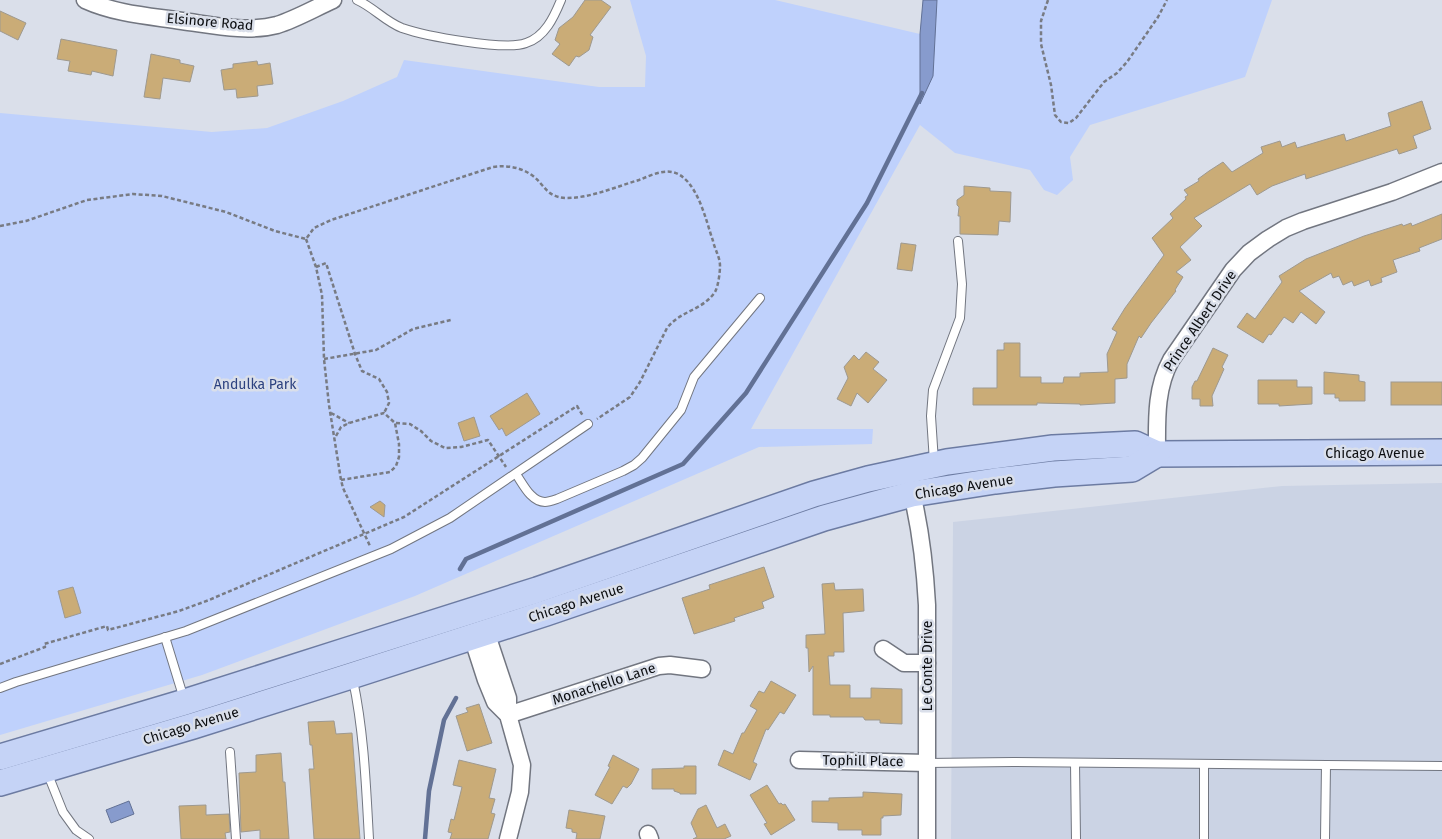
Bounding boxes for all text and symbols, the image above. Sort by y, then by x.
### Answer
street label: Elsinore Road [166,10,254,34]
street label: Prince Albert Drive [1160,267,1240,375]
park label: Andulka Park [214,376,297,393]
street label: Chicago Avenue [1325,445,1425,462]
street label: Chicago Avenue [914,471,1014,503]
street label: Chicago Avenue [526,580,626,626]
street label: Le Conte Drive [919,621,936,711]
street label: Monachello Lane [550,659,658,709]
street label: Chicago Avenue [141,703,241,749]
street label: Tophill Place [822,752,904,770]

